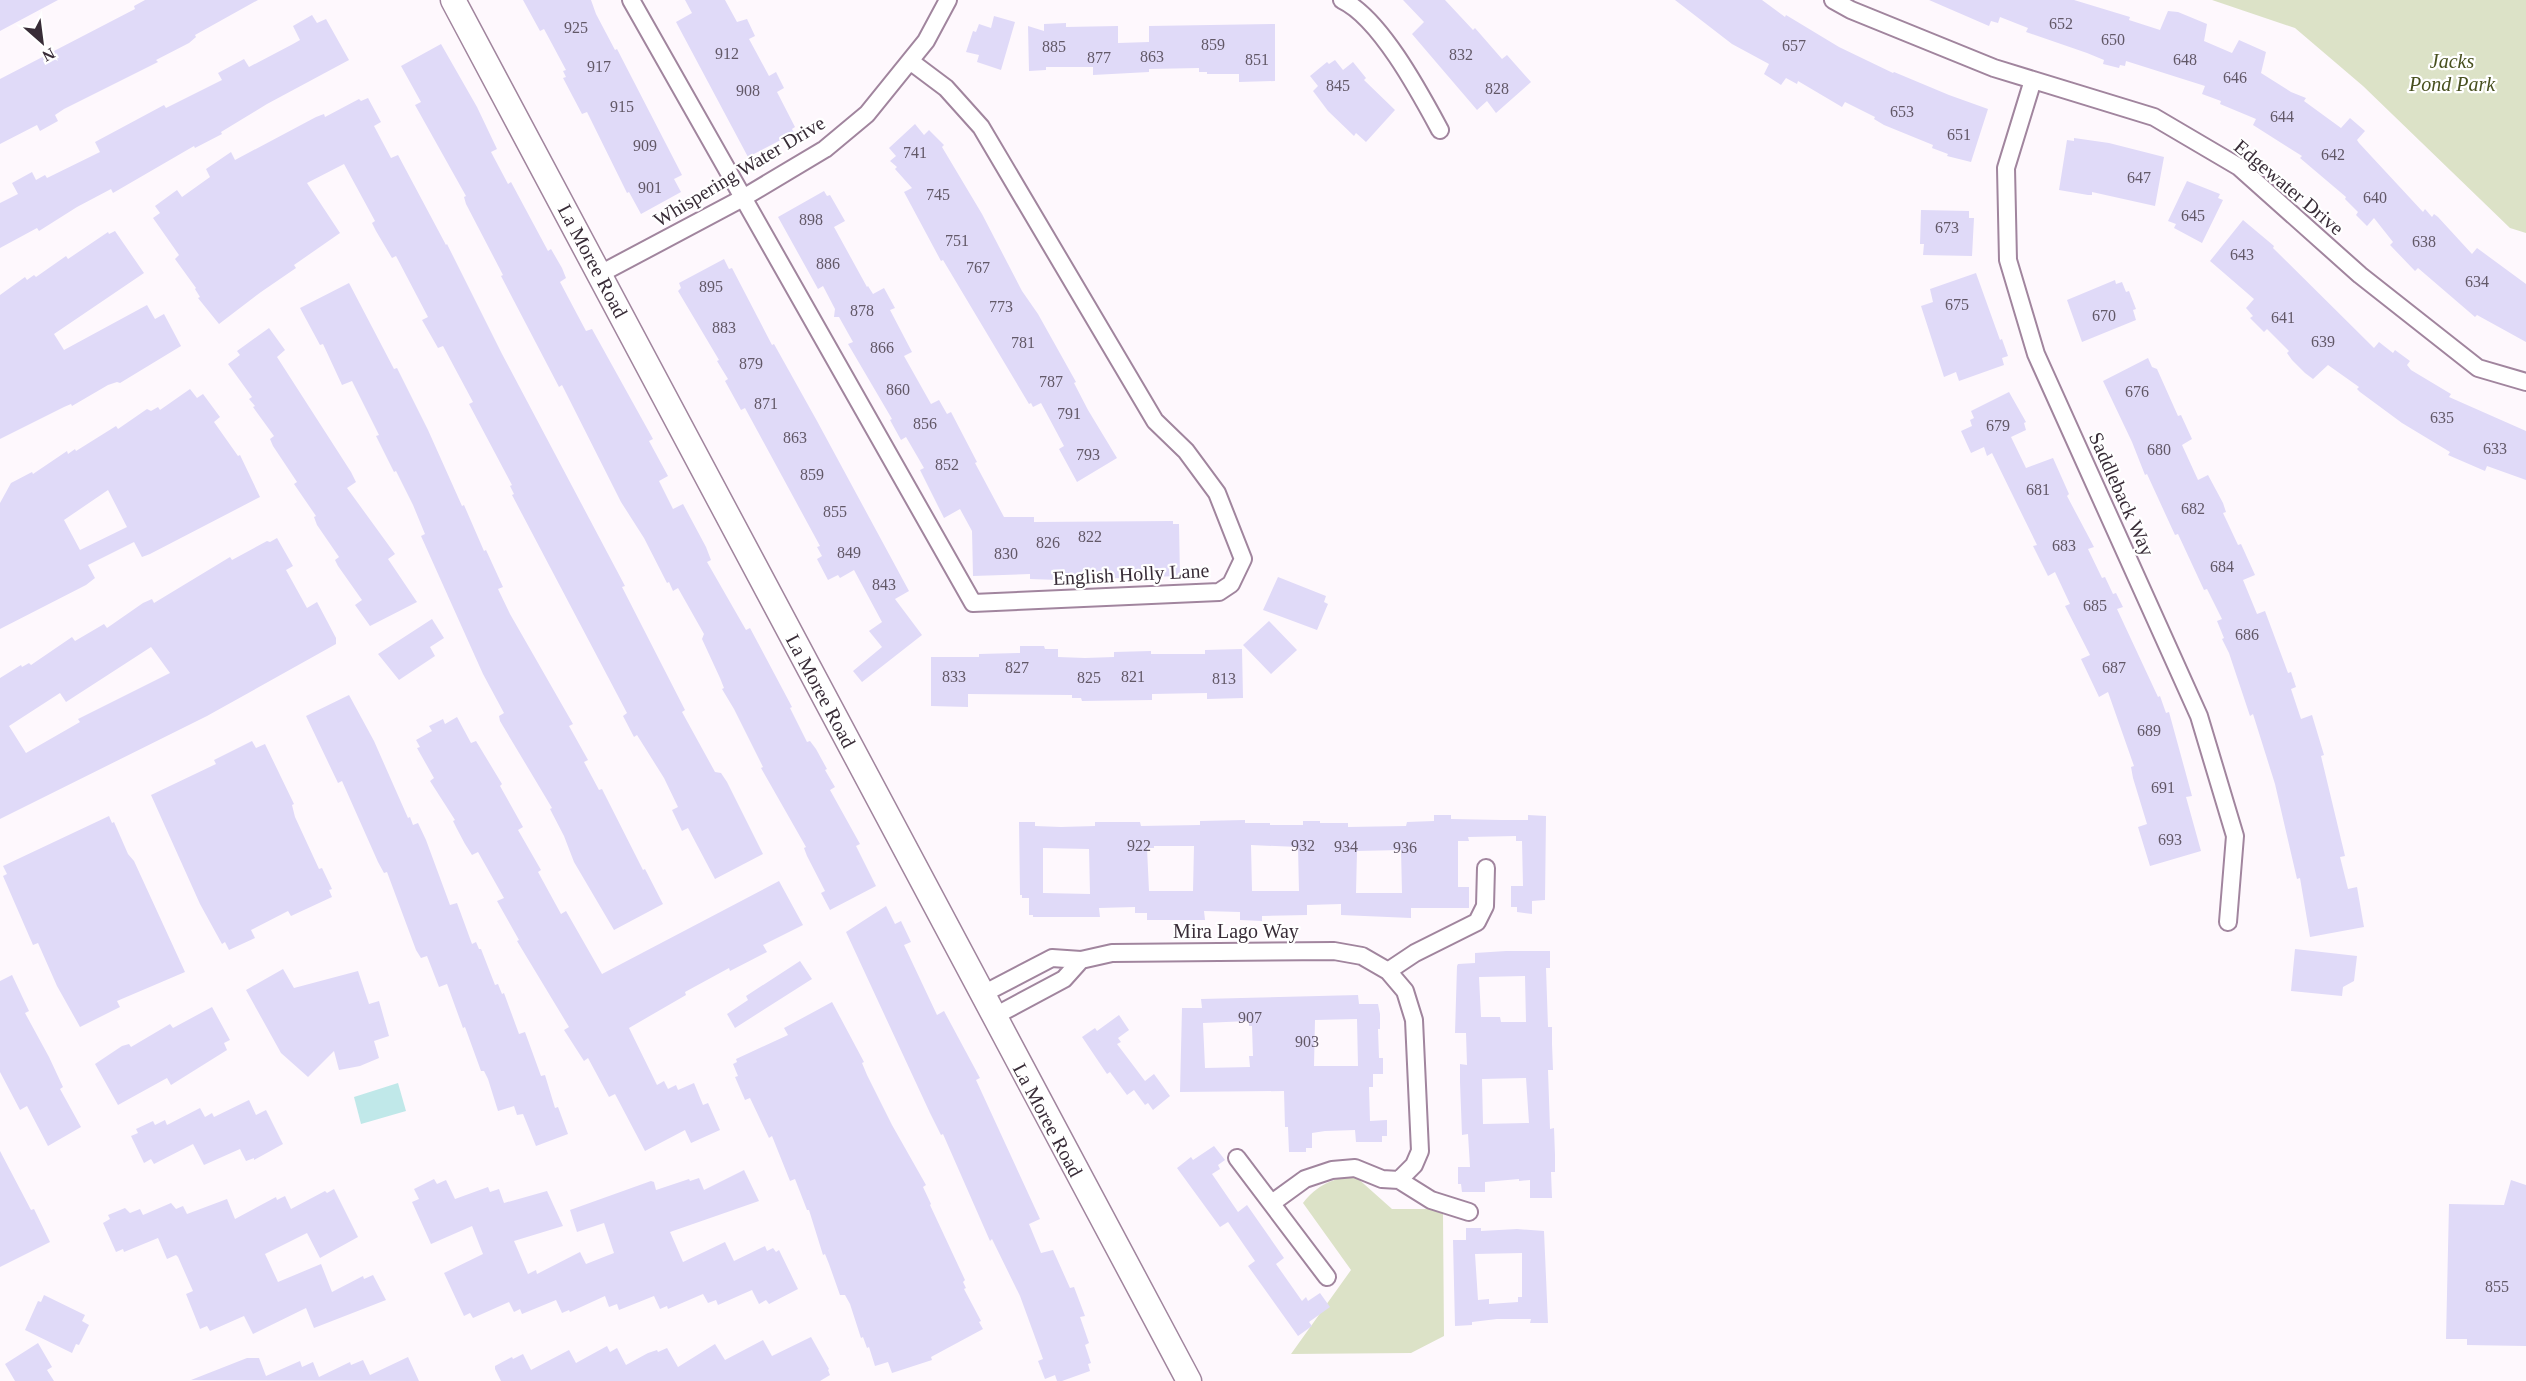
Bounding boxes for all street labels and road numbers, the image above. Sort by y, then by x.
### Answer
street label: Whispering Water Drive [649,111,829,232]
street label: Edgewater Drive [2229,135,2348,240]
street label: La Moree Road [554,200,632,322]
street label: Saddleback Way [2084,429,2159,560]
street label: English Holly Lane [1052,559,1210,590]
street label: La Moree Road [782,630,860,752]
street label: Mira Lago Way [1173,920,1299,943]
street label: La Moree Road [1009,1059,1087,1181]

